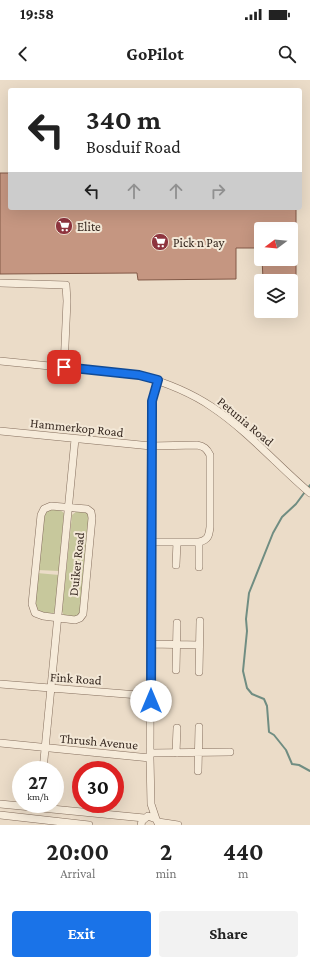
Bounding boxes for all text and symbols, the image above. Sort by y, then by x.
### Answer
text: 19:58 [20,6,54,22]
icon: back [12,43,34,65]
icon: search [276,43,298,65]
text: GoPilot [126,44,184,64]
icon: left [20,104,72,156]
text: 340 m [86,104,161,135]
text: Bosduif Road [86,137,181,157]
icon: left [81,180,103,202]
icon: ahead [123,180,145,202]
icon: ahead [165,180,187,202]
icon: right [207,180,229,202]
supermarket icon: Elite [54,216,74,236]
place label: Elite [77,219,101,234]
north arrow [254,222,298,266]
map controls [254,222,298,318]
supermarket icon: Pick n Pay [150,232,170,252]
place label: Pick n Pay [173,235,226,250]
button: layers [254,274,298,318]
pin [47,350,81,384]
icon: arrive [53,356,75,378]
street label: Petunia Road [215,394,277,449]
street label: Hammerkop Road [29,415,125,440]
street label: Duiker Road [66,531,87,597]
street label: Fink Road [50,669,102,688]
position arrow [130,680,172,722]
street label: Thrush Avenue [59,731,139,752]
speed limit sign: 30 [72,761,124,813]
text: 27 [28,771,48,793]
text: km/h [27,791,49,802]
text: 20:00 [47,838,109,865]
text: 2 [160,838,172,865]
text: 440 [223,838,263,865]
text: Arrival [60,866,96,881]
text: min [156,866,177,881]
text: m [238,866,248,881]
button: Exit [12,911,151,957]
button: Share [159,911,298,957]

